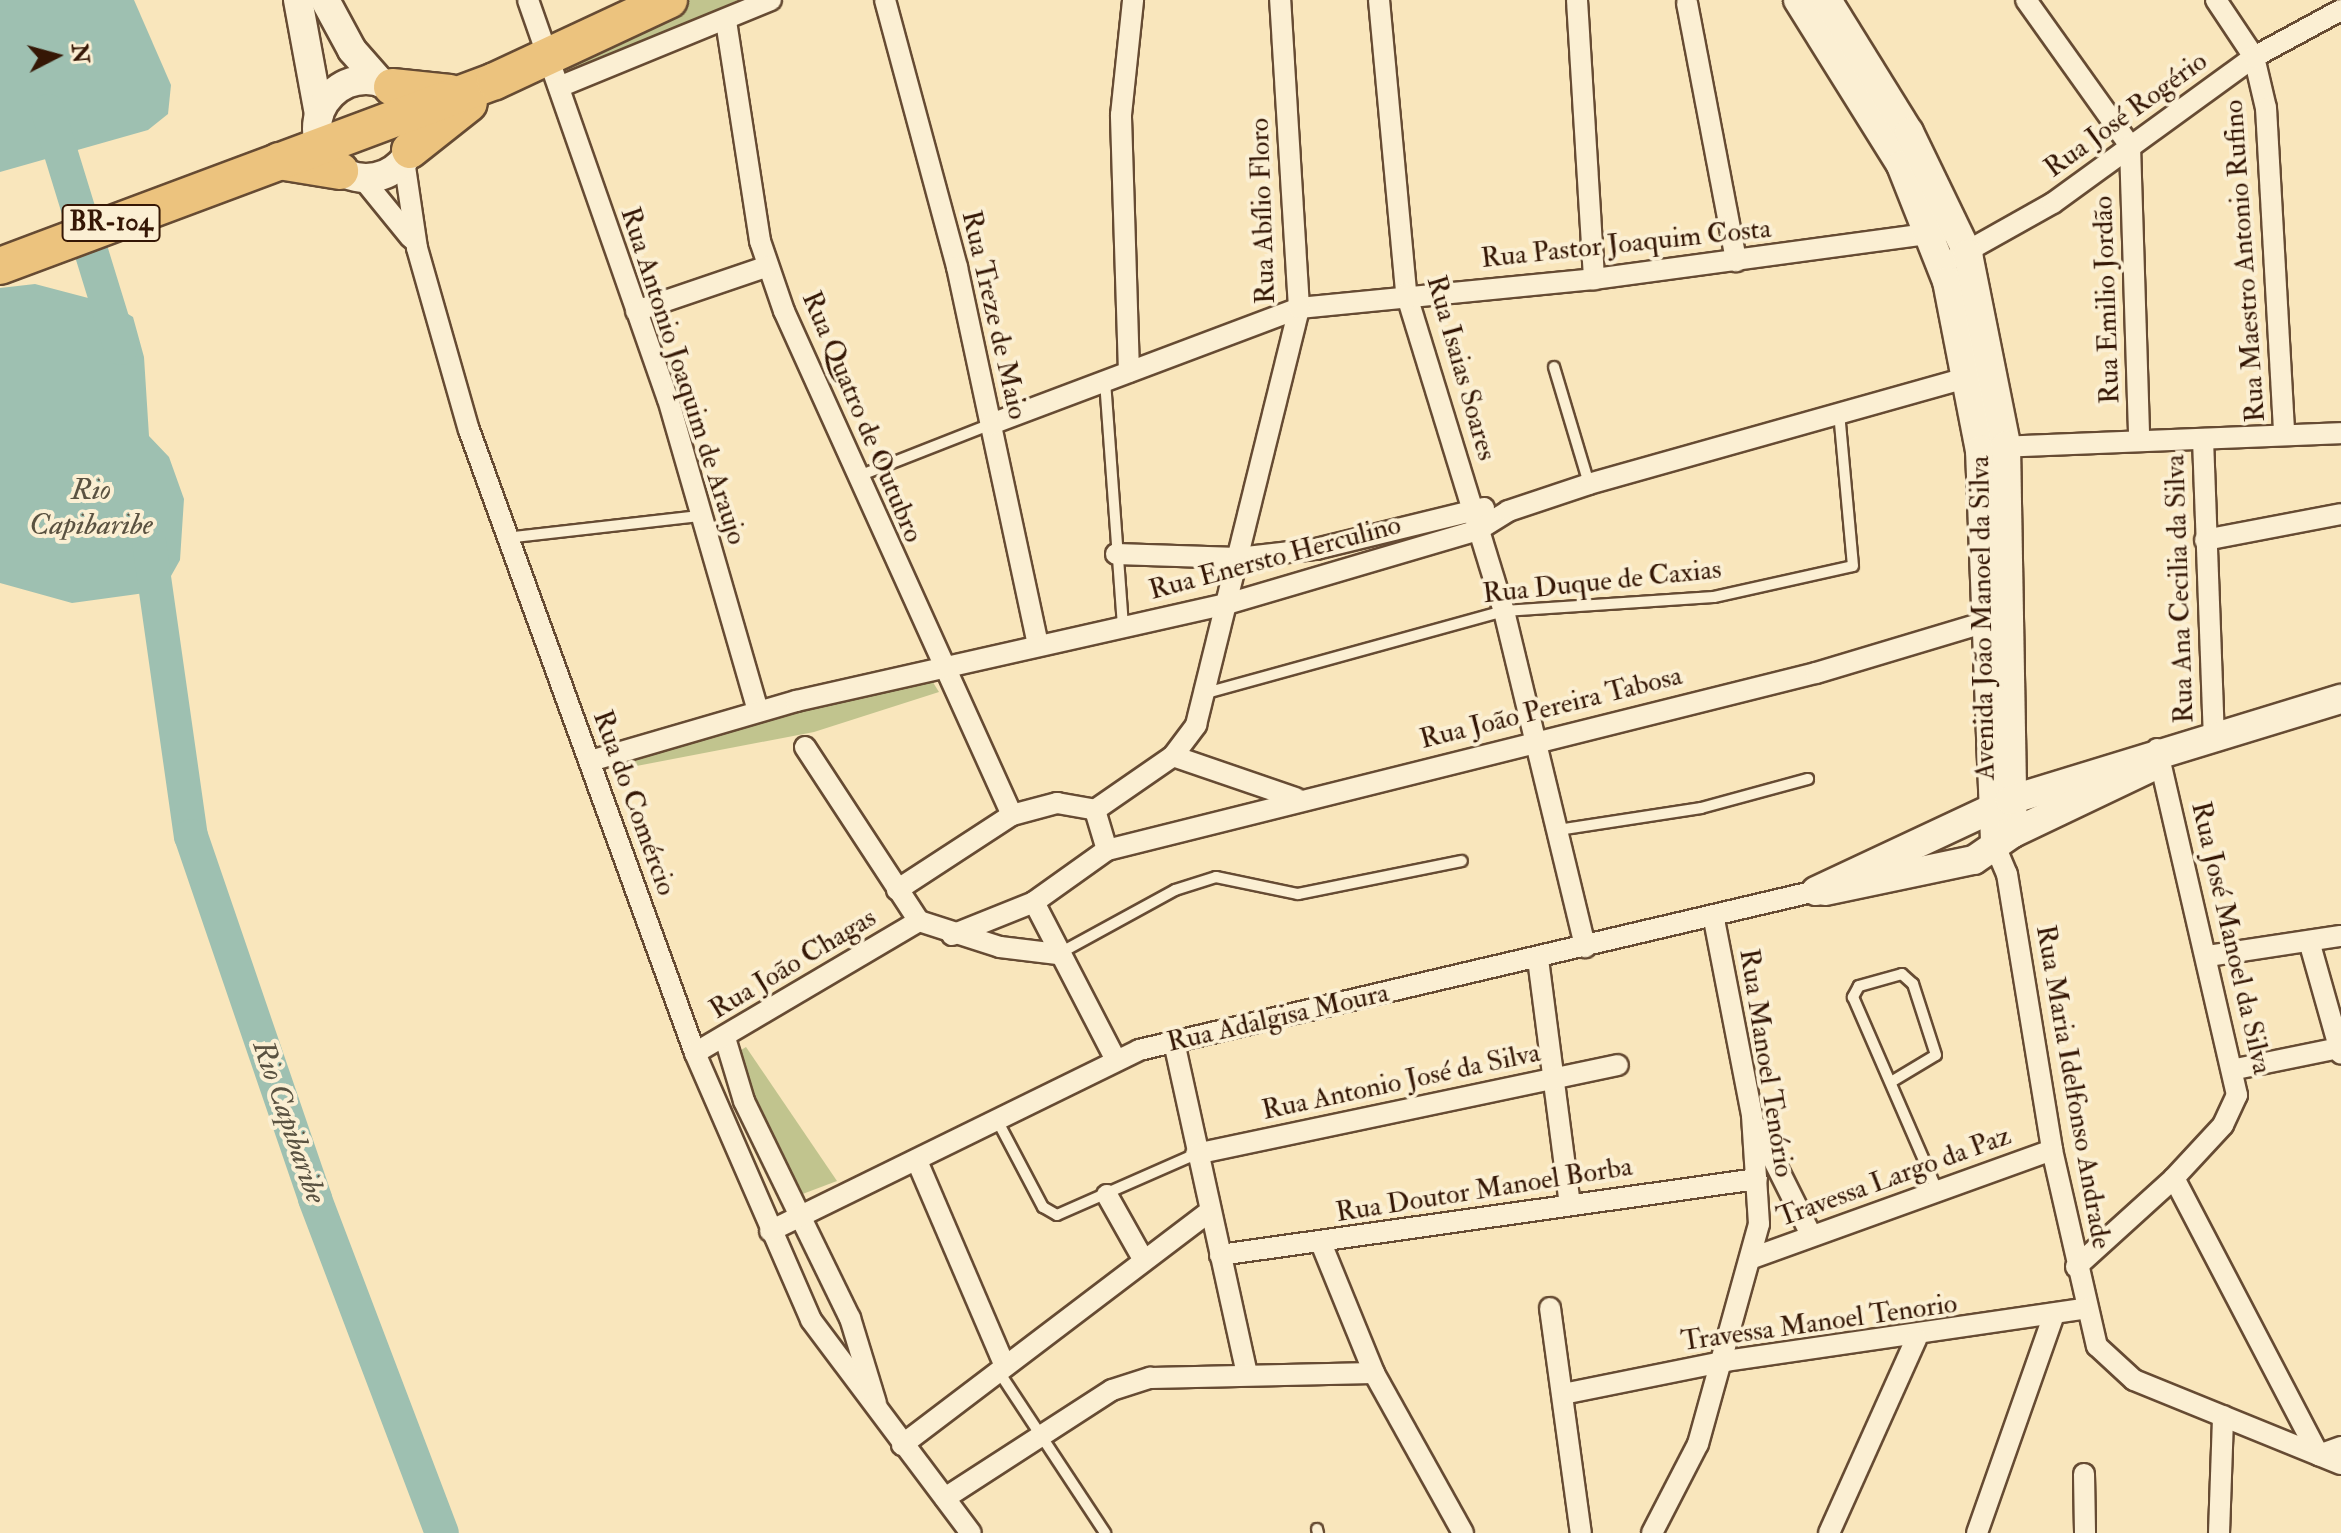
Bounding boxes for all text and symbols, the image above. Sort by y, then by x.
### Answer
north arrow [16,16,96,96]
text: N [65,42,95,65]
street label: Rua José Rogério [2038,45,2214,185]
street label: Rua Maestro Antonio Rufino [2217,99,2273,423]
street label: Rua Abílio Floro [1243,117,1283,305]
street label: Rua Emilio Jordão [2087,195,2127,405]
road number: BR-104 [61,201,161,245]
street label: Rua Antonio Joaquim de Araujo [613,203,753,549]
street label: Rua Treze de Maio [954,207,1034,423]
street label: Rua Pastor Joaquim Costa [1479,212,1773,276]
street label: Rua Isaias Soares [1419,272,1503,464]
street label: Rua Quatro de Outubro [794,286,930,548]
street label: Rua Ana Cecilia da Silva [2159,454,2201,724]
street label: Avenida João Manoel da Silva [1963,456,2003,780]
water label: Rio Capibaribe [29,472,153,542]
street label: Rua Enersto Herculino [1145,508,1405,608]
street label: Rua Duque de Caxias [1481,553,1723,611]
street label: Rua João Pereira Tabosa [1416,659,1686,757]
street label: Rua do Comércio [585,706,683,900]
street label: Rua José Manoel da Silva [2183,798,2279,1078]
street label: Rua João Chagas [704,901,882,1027]
street label: Rua Maria Idelfonso Andrade [2028,922,2118,1252]
street label: Rua Manoel Tenório [1731,946,1801,1180]
street label: Rua Adalgisa Moura [1164,976,1392,1060]
water label: Rio Capibaribe [244,1036,334,1208]
street label: Rua Antonio José da Silva [1259,1036,1543,1128]
street label: Travessa Largo da Paz [1772,1119,2016,1235]
street label: Rua Doutor Manoel Borba [1333,1150,1635,1230]
street label: Travessa Manoel Tenorio [1679,1287,1959,1359]

